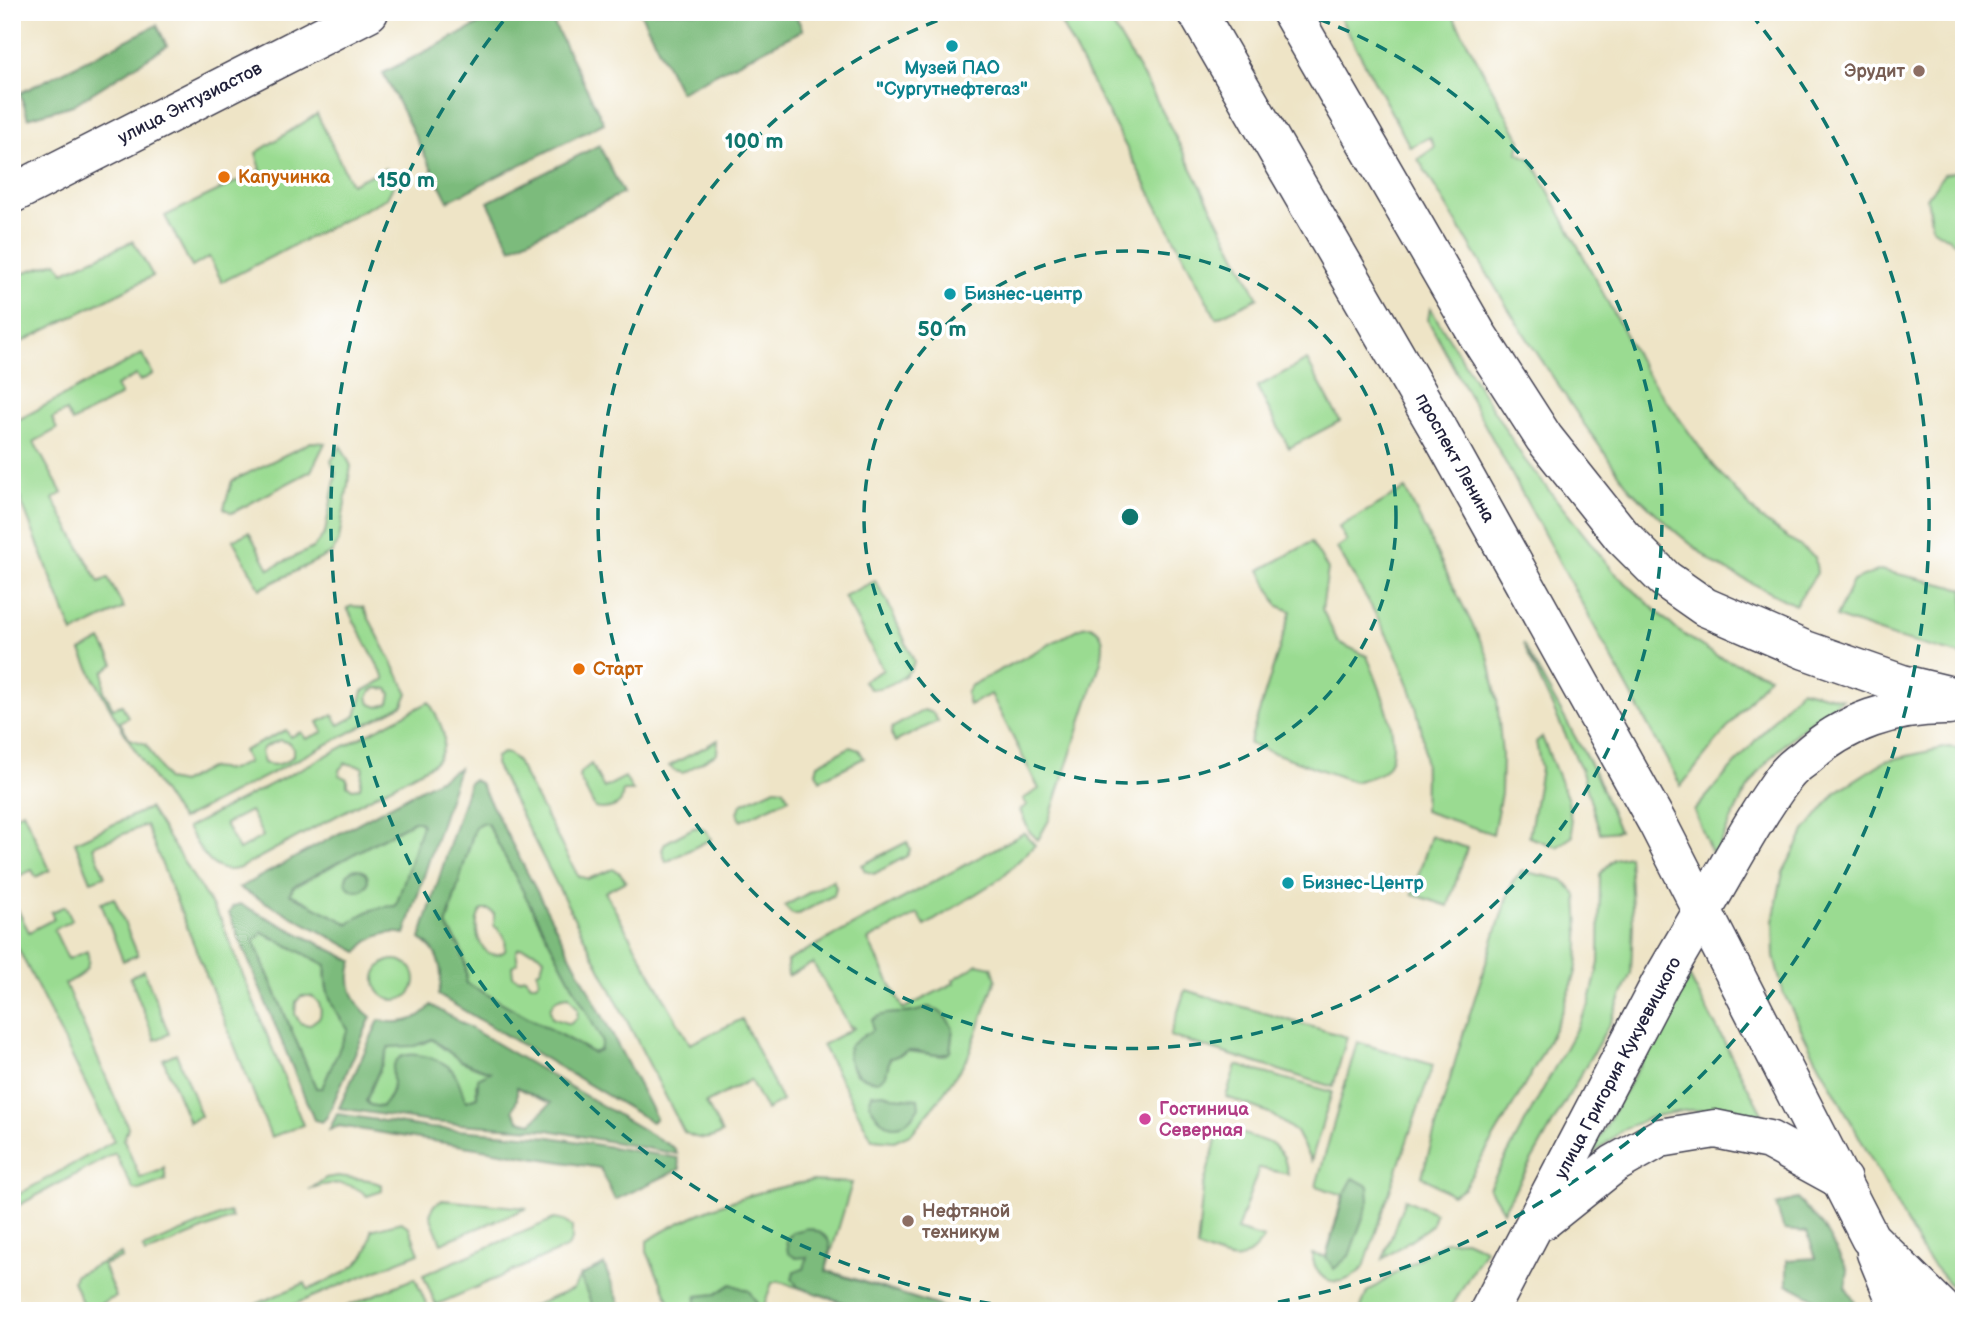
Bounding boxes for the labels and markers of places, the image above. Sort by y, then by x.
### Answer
marker: Музей ПАО "Сургутнефтегаз" [944,38,960,54]
place label: Музей ПАО "Сургутнефтегаз" [876,58,1028,100]
place label: Эрудит [1844,61,1905,82]
marker: Эрудит [1911,63,1927,79]
place label: Капучинка [238,167,331,188]
marker: Капучинка [216,169,232,185]
place label: Бизнес-центр [964,284,1083,305]
marker: Бизнес-центр [942,286,958,302]
centre of rings [1118,505,1142,529]
place label: Старт [593,659,644,680]
marker: Старт [571,661,587,677]
place label: Бизнес-Центр [1302,873,1424,894]
marker: Бизнес-Центр [1280,875,1296,891]
place label: Гостиница Северная [1159,1099,1249,1141]
marker: Гостиница Северная [1137,1111,1153,1127]
place label: Нефтяной техникум [922,1201,1010,1243]
marker: Нефтяной техникум [900,1213,916,1229]

